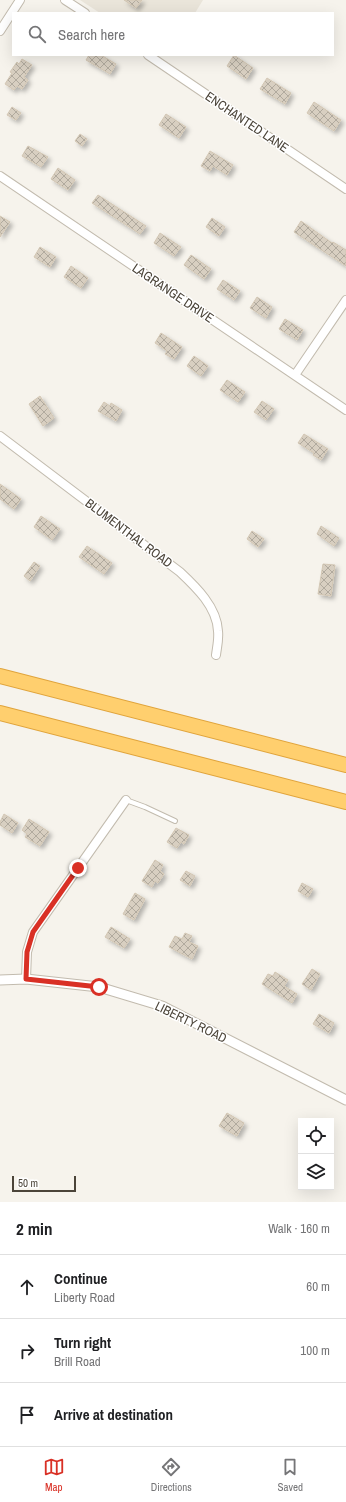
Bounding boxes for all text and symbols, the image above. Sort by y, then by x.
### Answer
search box [12,12,334,56]
icon: search [26,23,48,45]
text: Search here [58,24,125,45]
street label: ENCHANTED LANE [202,88,292,156]
street label: LAGRANGE DRIVE [129,259,217,327]
street label: BLUMENTHAL ROAD [82,495,176,572]
route end [69,859,87,877]
route start [90,978,108,996]
street label: LIBERTY ROAD [152,997,230,1047]
map controls [298,1118,334,1190]
button: locate [298,1118,334,1154]
button: layers [298,1154,334,1190]
scale bar [12,1174,76,1193]
text: 50 m [18,1176,38,1190]
text: 2 min [16,1217,52,1240]
text: Walk · 160 m [268,1220,330,1237]
text: Continue [54,1268,107,1289]
icon: ahead [16,1276,38,1298]
text: 60 m [306,1278,330,1295]
text: Liberty Road [54,1289,115,1306]
text: Turn right [54,1332,111,1353]
icon: right [16,1340,38,1362]
text: 100 m [300,1342,330,1359]
text: Brill Road [54,1353,101,1370]
icon: arrive [16,1404,38,1426]
text: Arrive at destination [54,1404,173,1425]
tab: Map [43,1456,65,1494]
tab: Directions [151,1456,192,1494]
tab: Saved [278,1456,303,1494]

